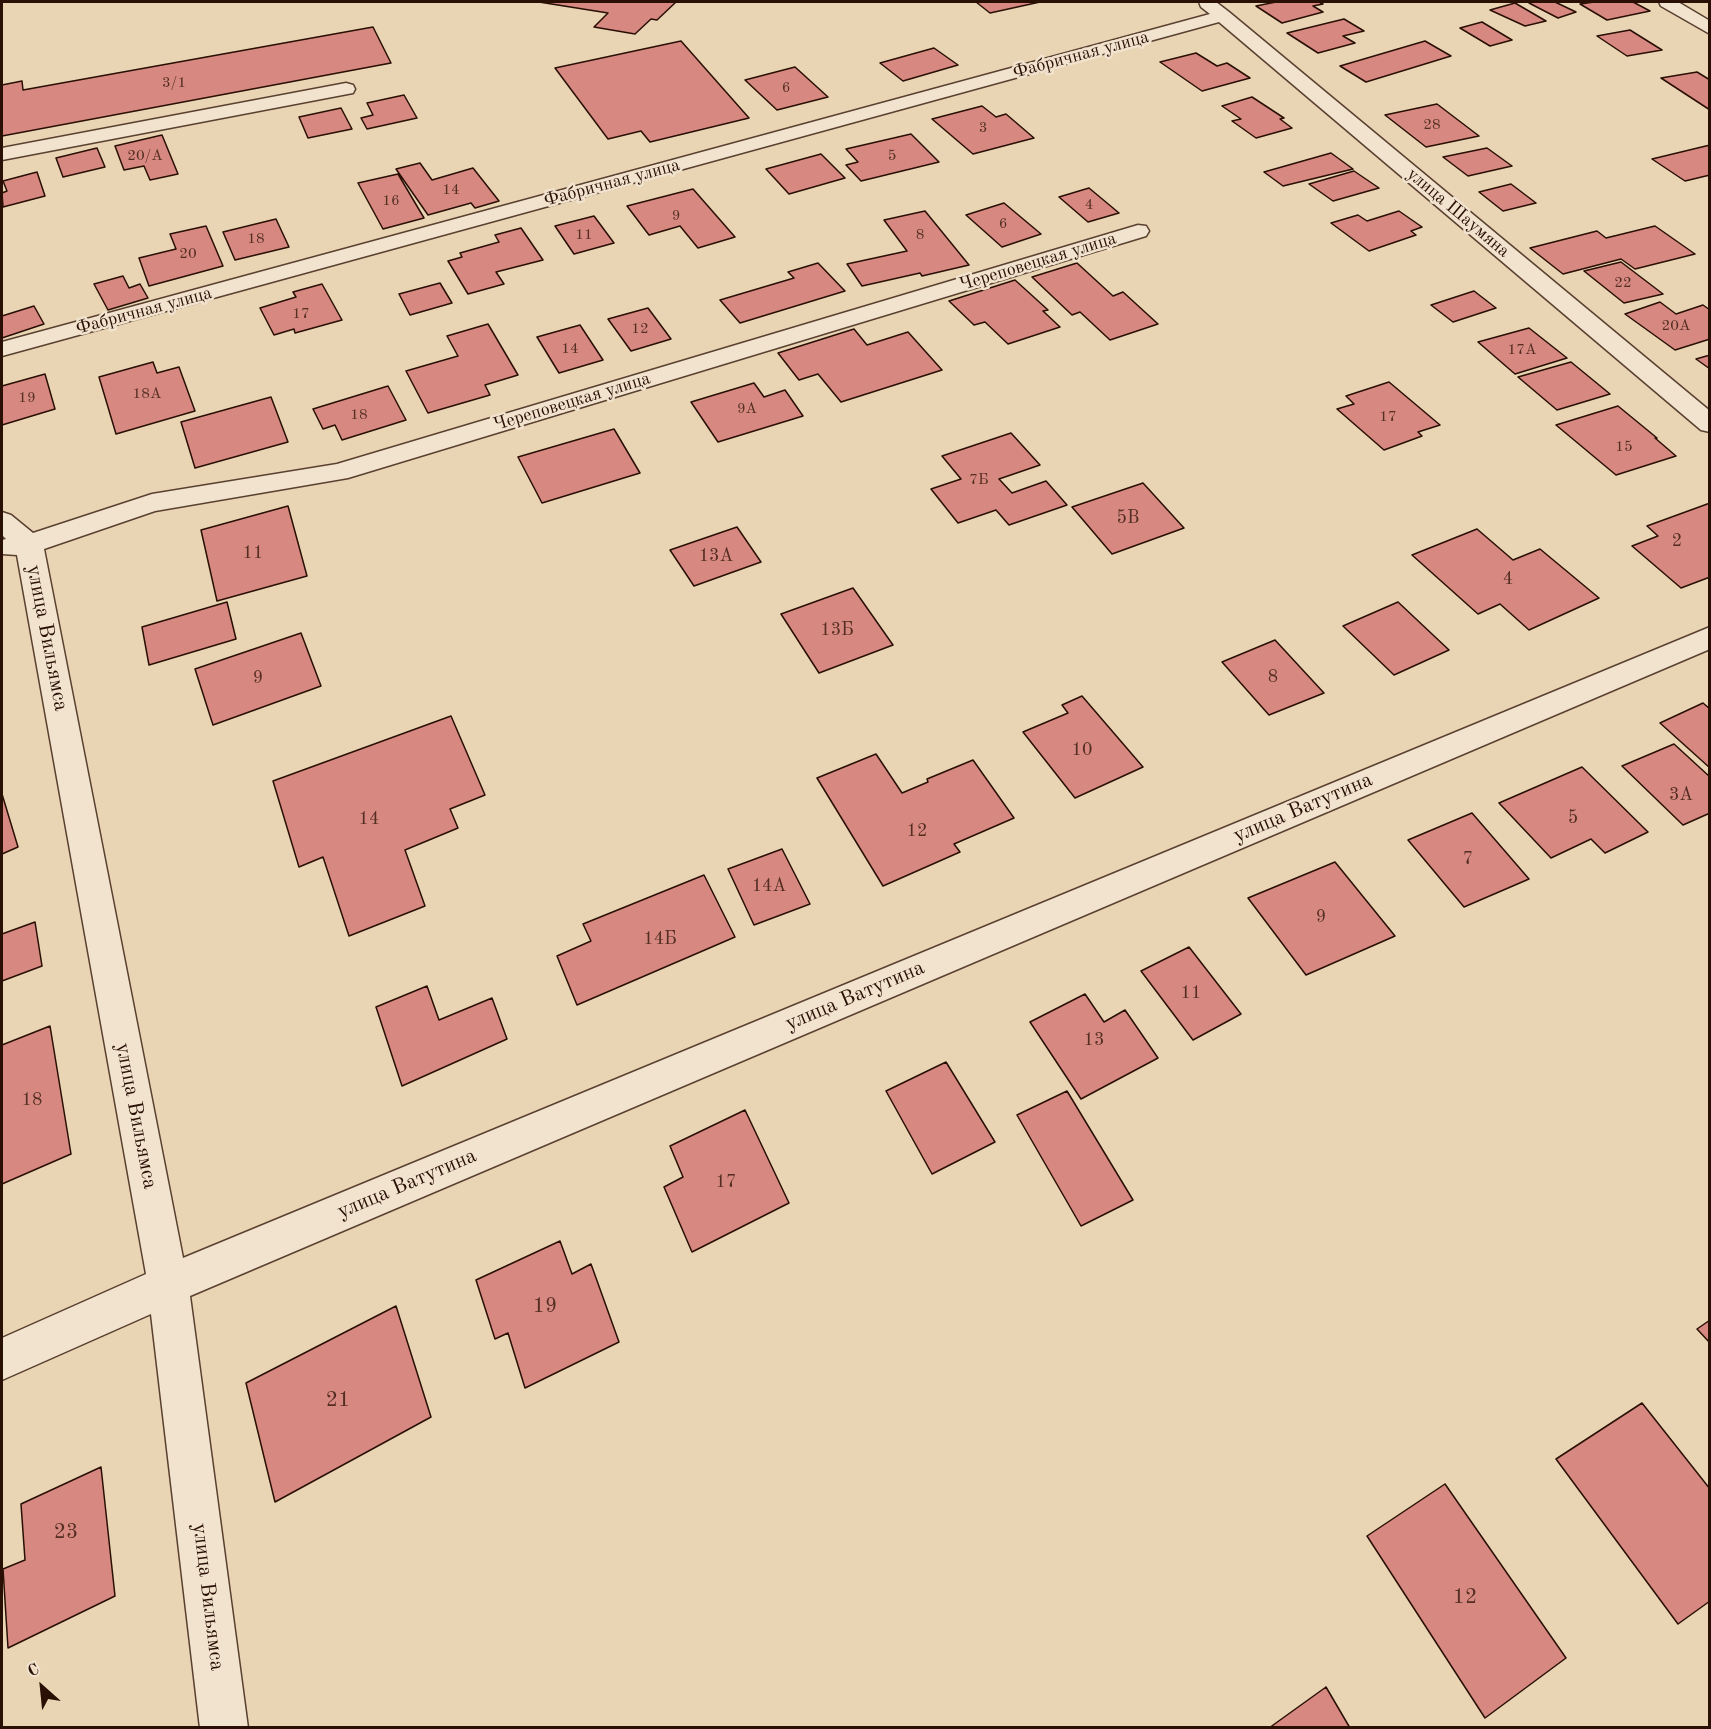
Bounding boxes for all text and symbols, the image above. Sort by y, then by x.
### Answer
street label: Фабричная улица [1011,26,1151,84]
house number: 3/1 [162,74,186,92]
house number: 6 [782,79,790,97]
house number: 28 [1423,116,1441,134]
house number: 3 [979,119,987,137]
house number: 20/А [127,147,163,165]
house number: 5 [888,147,896,165]
street label: Фабричная улица [542,154,682,212]
street label: улица Шаумяна [1402,164,1514,262]
house number: 14 [442,181,460,199]
house number: 16 [382,192,400,210]
house number: 4 [1085,196,1093,214]
house number: 9 [672,207,680,225]
house number: 6 [999,215,1007,233]
house number: 11 [575,226,593,244]
house number: 8 [916,226,924,244]
street label: Череповецкая улица [957,228,1119,296]
house number: 18 [247,230,265,248]
house number: 20 [179,245,197,263]
house number: 22 [1614,274,1632,292]
street label: Фабричная улица [74,282,214,340]
house number: 17 [292,305,310,323]
house number: 20А [1662,317,1690,335]
house number: 12 [631,320,649,338]
house number: 14 [561,340,579,358]
house number: 17А [1508,341,1536,359]
street label: Череповецкая улица [491,368,653,436]
house number: 18А [133,385,161,403]
house number: 19 [18,389,36,407]
house number: 9А [737,400,757,418]
house number: 18 [350,406,368,424]
house number: 17 [1379,408,1397,426]
house number: 15 [1615,438,1633,456]
house number: 7Б [969,471,989,489]
house number: 5В [1117,507,1139,529]
house number: 2 [1672,530,1682,552]
house number: 11 [243,542,263,564]
house number: 13А [699,545,733,567]
street label: улица Вильямса [20,563,74,713]
house number: 4 [1503,568,1513,590]
house number: 13Б [820,619,854,641]
house number: 8 [1268,666,1278,688]
house number: 9 [253,667,263,689]
house number: 10 [1072,739,1092,761]
street label: улица Ватутина [1230,767,1376,849]
house number: 3А [1669,784,1693,806]
house number: 5 [1568,807,1578,829]
house number: 14 [359,808,379,830]
house number: 12 [907,820,927,842]
house number: 7 [1463,848,1473,870]
house number: 14А [752,875,786,897]
house number: 9 [1316,906,1326,928]
house number: 14Б [643,928,677,950]
street label: улица Ватутина [782,955,928,1037]
house number: 11 [1181,982,1201,1004]
house number: 13 [1084,1029,1104,1051]
street label: улица Вильямса [109,1041,163,1191]
house number: 18 [22,1089,42,1111]
street label: улица Ватутина [334,1143,480,1225]
house number: 17 [716,1171,736,1193]
house number: 19 [533,1293,557,1319]
house number: 21 [326,1387,350,1413]
house number: 23 [54,1519,78,1545]
street label: улица Вильямса [186,1522,230,1672]
house number: 12 [1453,1584,1477,1610]
north arrow [12,1657,72,1717]
text: С [25,1661,42,1680]

